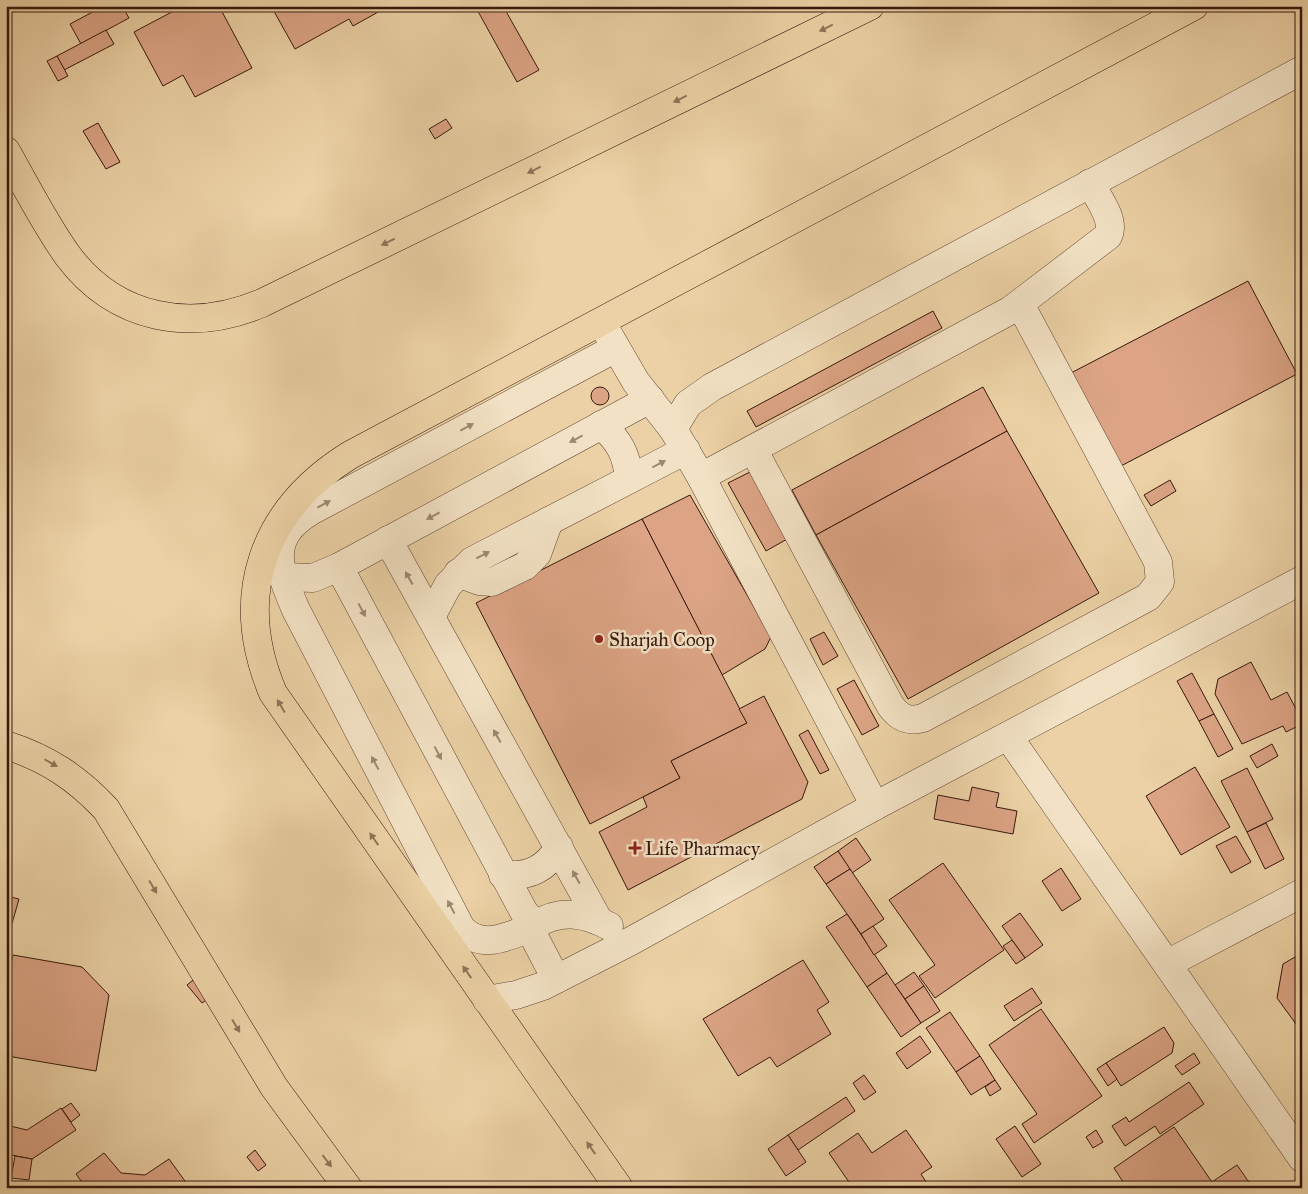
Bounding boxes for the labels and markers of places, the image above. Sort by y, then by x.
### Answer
place label: Sharjah Coop [609,628,715,651]
marker: Sharjah Coop [593,633,605,645]
place label: Life Pharmacy [645,837,761,860]
marker: Life Pharmacy [629,842,641,854]

